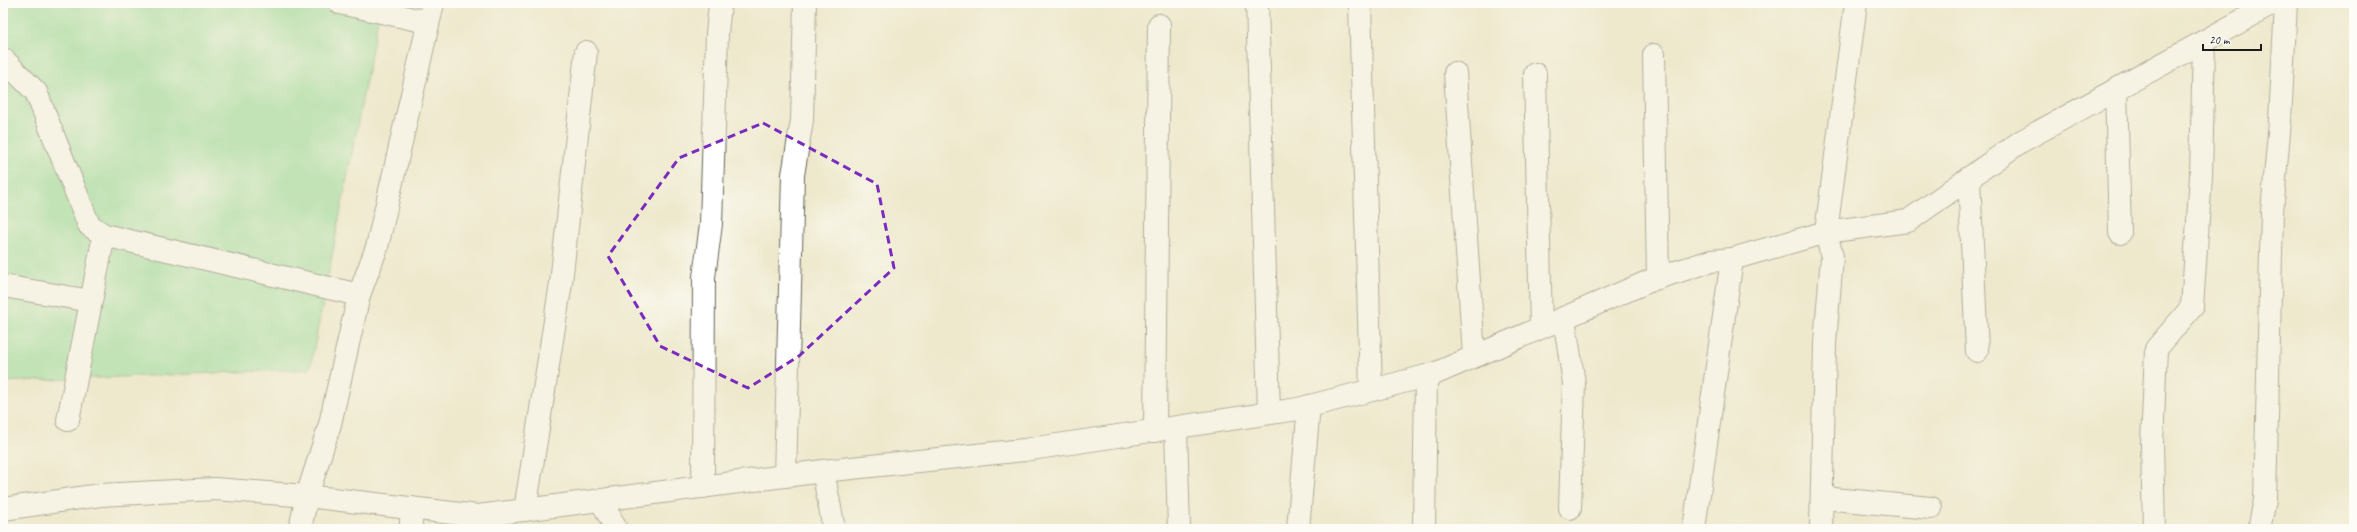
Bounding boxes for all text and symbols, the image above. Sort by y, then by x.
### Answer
scale bar [2203,26,2261,52]
text: 20 m [2209,32,2231,48]

